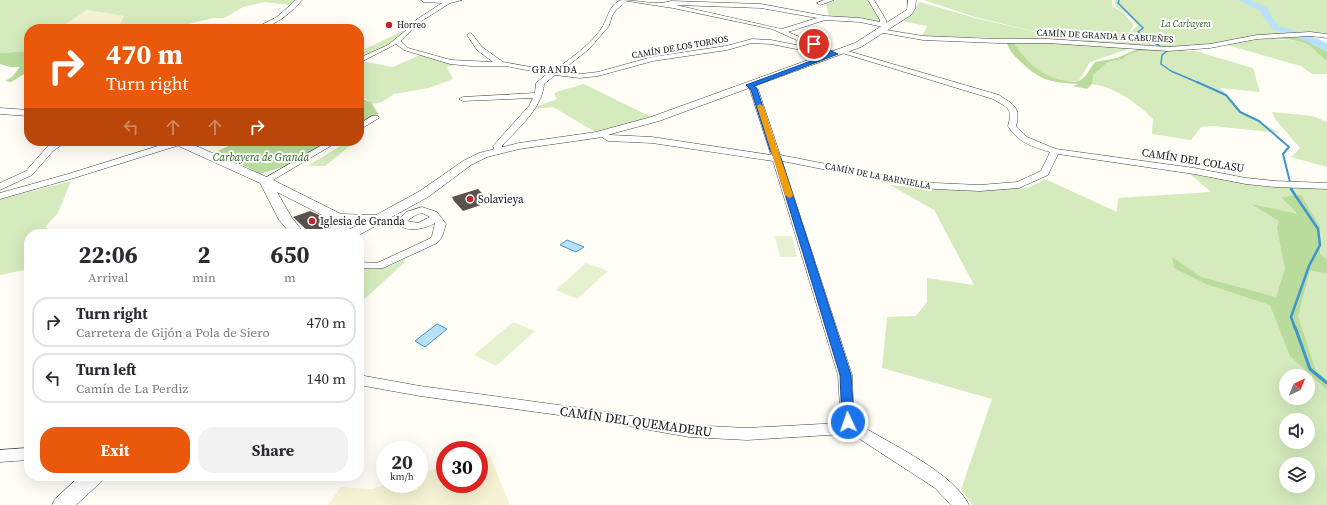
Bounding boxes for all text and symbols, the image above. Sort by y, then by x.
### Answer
park label: La Carbayera [1160,18,1211,30]
place label: Horreo [397,19,426,31]
marker: Horreo [384,20,394,30]
street label: CAMÍN DE GRANDA A CABUEÑES [1036,26,1174,46]
pin [797,27,831,61]
street label: CAMÍN DE LOS TORNOS [631,32,730,61]
icon: arrive [803,33,825,55]
text: 470 m [106,35,183,73]
icon: right [40,40,92,92]
district label: GRANDA [532,63,578,76]
text: Turn right [106,71,188,96]
icon: left [120,116,142,138]
icon: ahead [162,116,184,138]
icon: ahead [204,116,226,138]
icon: right [246,116,268,138]
street label: CAMÍN DEL COLASU [1141,145,1245,176]
park label: Carbayera de Granda [213,150,310,165]
street label: CAMÍN DE LA BARNIELLA [824,160,932,192]
place label: Solavieya [478,192,524,207]
marker: Solavieya [465,194,475,204]
place label: Iglesia de Granda [320,214,405,229]
marker: Iglesia de Granda [307,216,317,226]
text: 22:06 [79,238,138,271]
text: 2 [198,238,211,271]
text: 650 [270,238,309,271]
text: Arrival [88,269,128,286]
text: min [192,269,216,286]
text: m [284,269,296,286]
text: Turn right [76,303,148,324]
icon: right [42,311,64,333]
text: 470 m [306,312,346,333]
text: Carretera de Gijón a Pola de Siero [76,324,270,341]
text: Turn left [76,359,136,380]
icon: left [42,367,64,389]
text: 140 m [306,368,346,389]
north arrow [1279,369,1315,405]
map controls [1279,369,1315,493]
text: Camín de La Perdiz [76,380,188,397]
position arrow [827,401,869,443]
street label: CAMÍN DEL QUEMADERU [559,402,714,441]
button: sound [1279,413,1315,449]
button: Exit [40,427,190,473]
button: Share [198,427,348,473]
speed limit sign: 30 [436,441,488,493]
text: 20 [391,448,413,476]
button: layers [1279,457,1315,493]
text: km/h [390,470,414,483]

